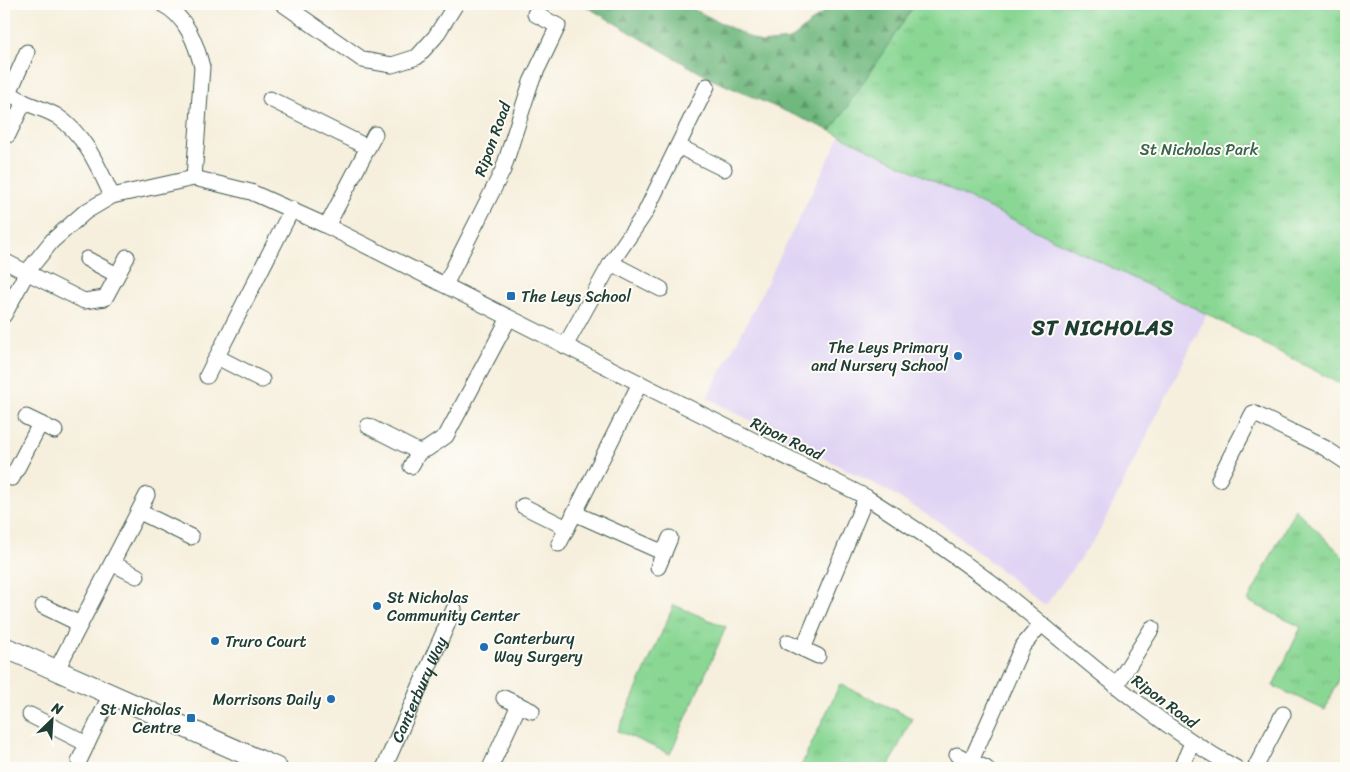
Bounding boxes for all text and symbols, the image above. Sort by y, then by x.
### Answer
street label: Ripon Road [466,96,520,181]
park label: St Nicholas Park [1140,135,1259,164]
place label: The Leys School [521,282,631,311]
marker: The Leys School [505,290,517,302]
district label: ST NICHOLAS [1031,309,1174,347]
place label: The Leys Primary and Nursery School [811,333,949,380]
marker: The Leys Primary and Nursery School [952,350,964,362]
street label: Ripon Road [746,408,829,469]
place label: St Nicholas Community Center [387,583,521,630]
marker: St Nicholas Community Center [371,600,383,612]
place label: Canterbury Way Surgery [494,624,583,671]
place label: Truro Court [225,627,306,656]
street label: Canterbury Way [383,631,456,747]
marker: Truro Court [209,635,221,647]
marker: Canterbury Way Surgery [478,641,490,653]
street label: Ripon Road [1125,666,1206,737]
place label: Morrisons Daily [213,685,322,714]
marker: Morrisons Daily [325,693,337,705]
north arrow [28,694,78,744]
text: N [47,695,67,722]
place label: St Nicholas Centre [100,695,182,742]
marker: St Nicholas Centre [185,712,197,724]

